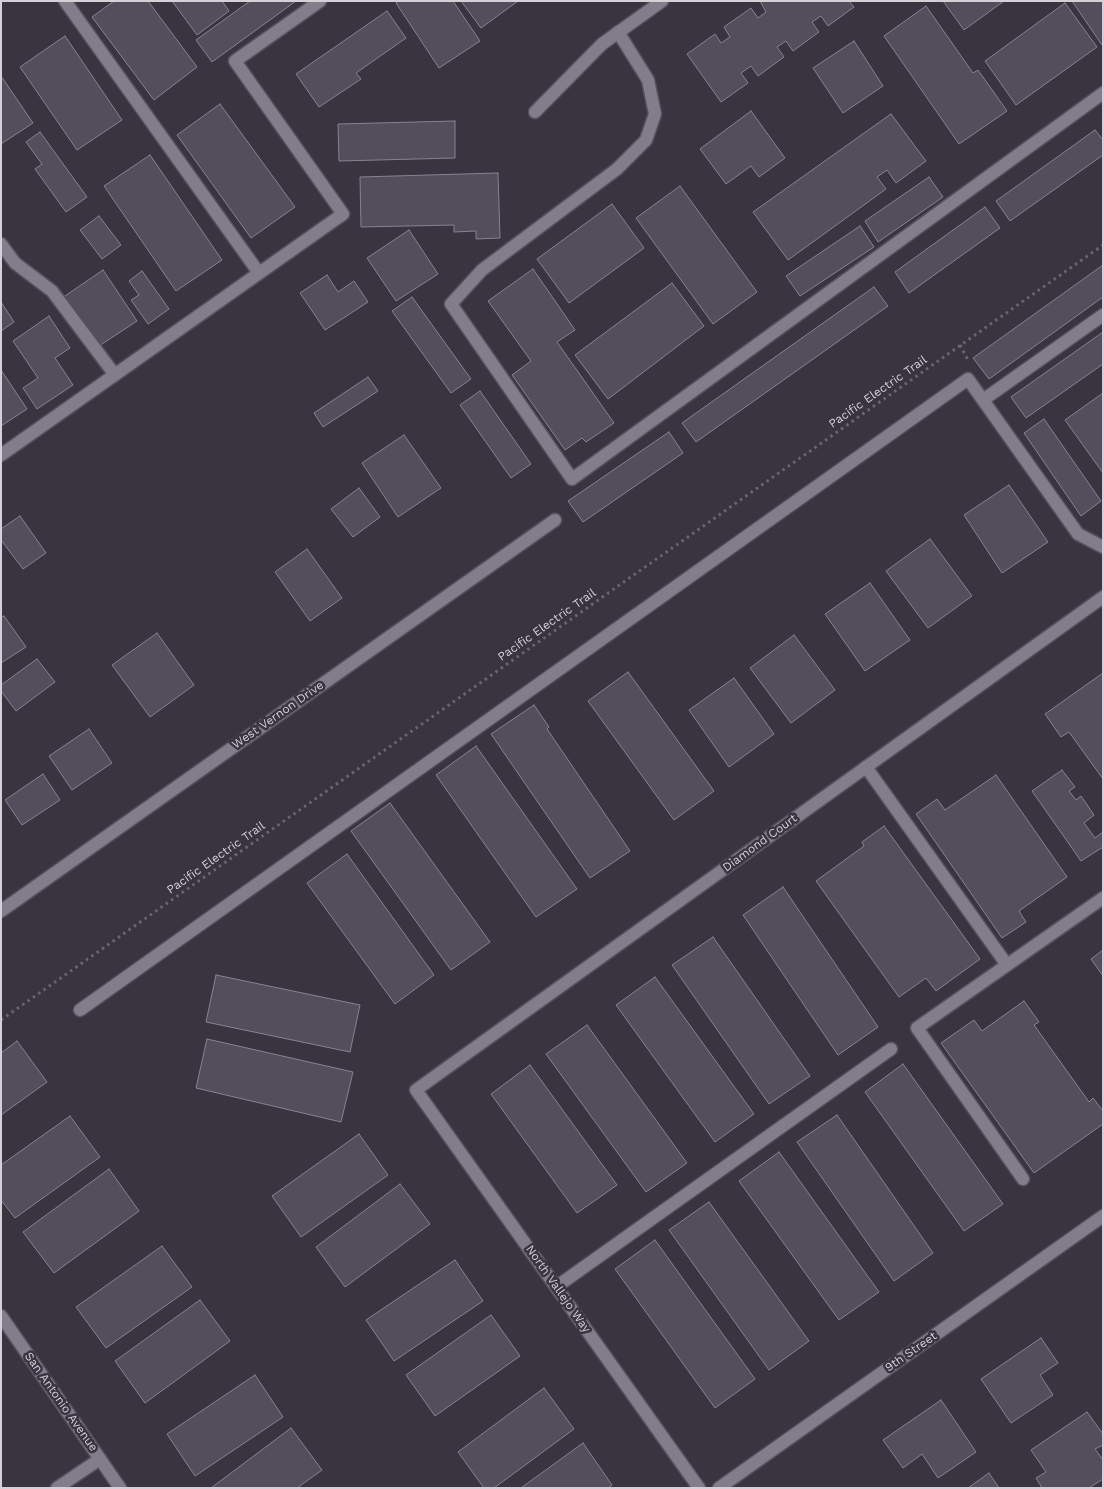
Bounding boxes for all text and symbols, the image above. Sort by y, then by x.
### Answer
street label: Pacific Electric Trail [826,353,930,431]
street label: Pacific Electric Trail [495,586,599,664]
street label: West Vernon Drive [229,678,327,752]
street label: Diamond Court [720,811,800,875]
street label: Pacific Electric Trail [164,819,268,897]
street label: North Vallejo Way [522,1243,594,1335]
street label: 9th Street [882,1329,940,1375]
street label: San Antonio Avenue [21,1350,101,1454]

